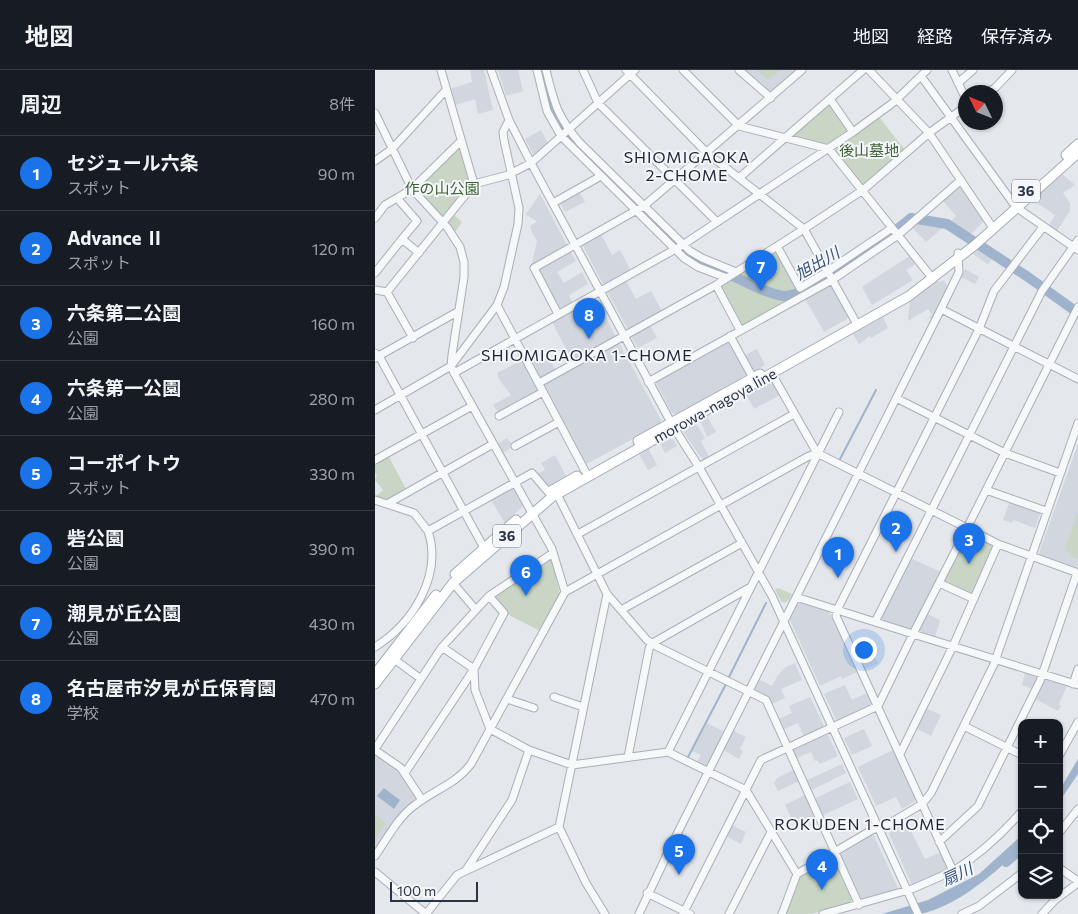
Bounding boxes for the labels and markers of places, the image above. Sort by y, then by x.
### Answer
pin: 7 [745,250,777,291]
pin: 8 [573,298,605,339]
pin: 2 [880,511,912,552]
pin: 3 [953,523,985,564]
pin: 1 [822,537,854,578]
pin: 6 [510,555,542,596]
pin: 5 [663,834,695,875]
pin: 4 [806,849,838,890]

